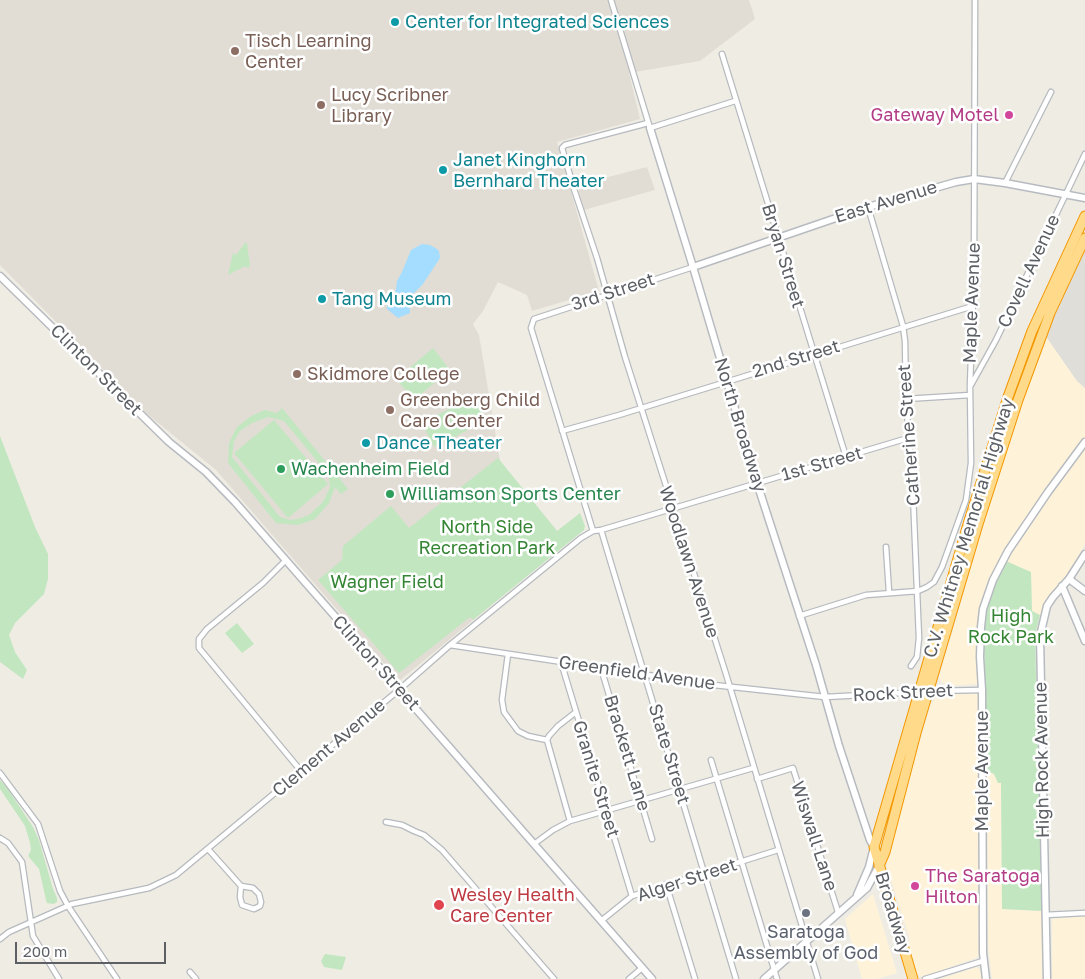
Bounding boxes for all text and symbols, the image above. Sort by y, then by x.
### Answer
place label: Center for Integrated Sciences [405,11,669,33]
marker: Center for Integrated Sciences [389,16,401,28]
place label: Tisch Learning Center [245,30,372,72]
marker: Tisch Learning Center [229,45,241,57]
place label: Lucy Scribner Library [331,84,449,126]
marker: Lucy Scribner Library [315,99,327,111]
place label: Gateway Motel [871,104,999,126]
marker: Gateway Motel [1003,109,1015,121]
place label: Janet Kinghorn Bernhard Theater [453,149,605,192]
marker: Janet Kinghorn Bernhard Theater [437,164,449,176]
street label: East Avenue [832,176,940,228]
street label: Bryan Street [757,201,809,311]
street label: Covell Avenue [993,211,1065,331]
street label: Maple Avenue [959,242,985,364]
street label: 3rd Street [569,268,657,316]
place label: Tang Museum [332,288,452,310]
marker: Tang Museum [316,293,328,305]
street label: Clinton Street [46,320,146,420]
street label: 2nd Street [750,335,842,383]
street label: North Broadway [709,355,771,495]
place label: Skidmore College [307,363,459,385]
street label: Catherine Street [893,363,925,507]
marker: Skidmore College [291,368,303,380]
place label: Greenberg Child Care Center [400,389,540,432]
street label: C.V. Whitney Memorial Highway [919,395,1019,661]
marker: Greenberg Child Care Center [384,404,396,416]
place label: Dance Theater [376,432,502,454]
marker: Dance Theater [360,437,372,449]
street label: 1st Street [779,442,865,486]
place label: Wachenheim Field [291,458,450,480]
marker: Wachenheim Field [275,463,287,475]
place label: Williamson Sports Center [400,483,621,505]
street label: Woodlawn Avenue [654,483,724,641]
marker: Williamson Sports Center [384,488,396,500]
park label: North Side Recreation Park [419,516,555,558]
park label: Wagner Field [330,571,444,593]
park label: High Rock Park [968,605,1054,648]
street label: Clinton Street [328,611,424,715]
street label: Greenfield Avenue [557,651,717,695]
street label: Rock Street [852,680,954,706]
street label: High Rock Avenue [1030,682,1054,838]
street label: Brackett Lane [599,692,655,814]
street label: Clement Avenue [268,694,390,802]
street label: State Street [644,701,694,807]
street label: Maple Avenue [971,711,993,831]
street label: Granite Street [568,718,624,840]
street label: Wiswall Lane [786,778,842,894]
street label: Alger Street [634,854,740,906]
place label: The Saratoga Hilton [925,865,1040,908]
street label: Broadway [870,869,916,957]
marker: The Saratoga Hilton [909,880,921,892]
place label: Wesley Health Care Center [450,884,575,926]
marker: Wesley Health Care Center [432,898,446,912]
marker: Saratoga Assembly of God [800,907,812,919]
place label: Saratoga Assembly of God [734,921,878,964]
scale bar [18,932,169,964]
text: 200 m [23,942,67,960]

